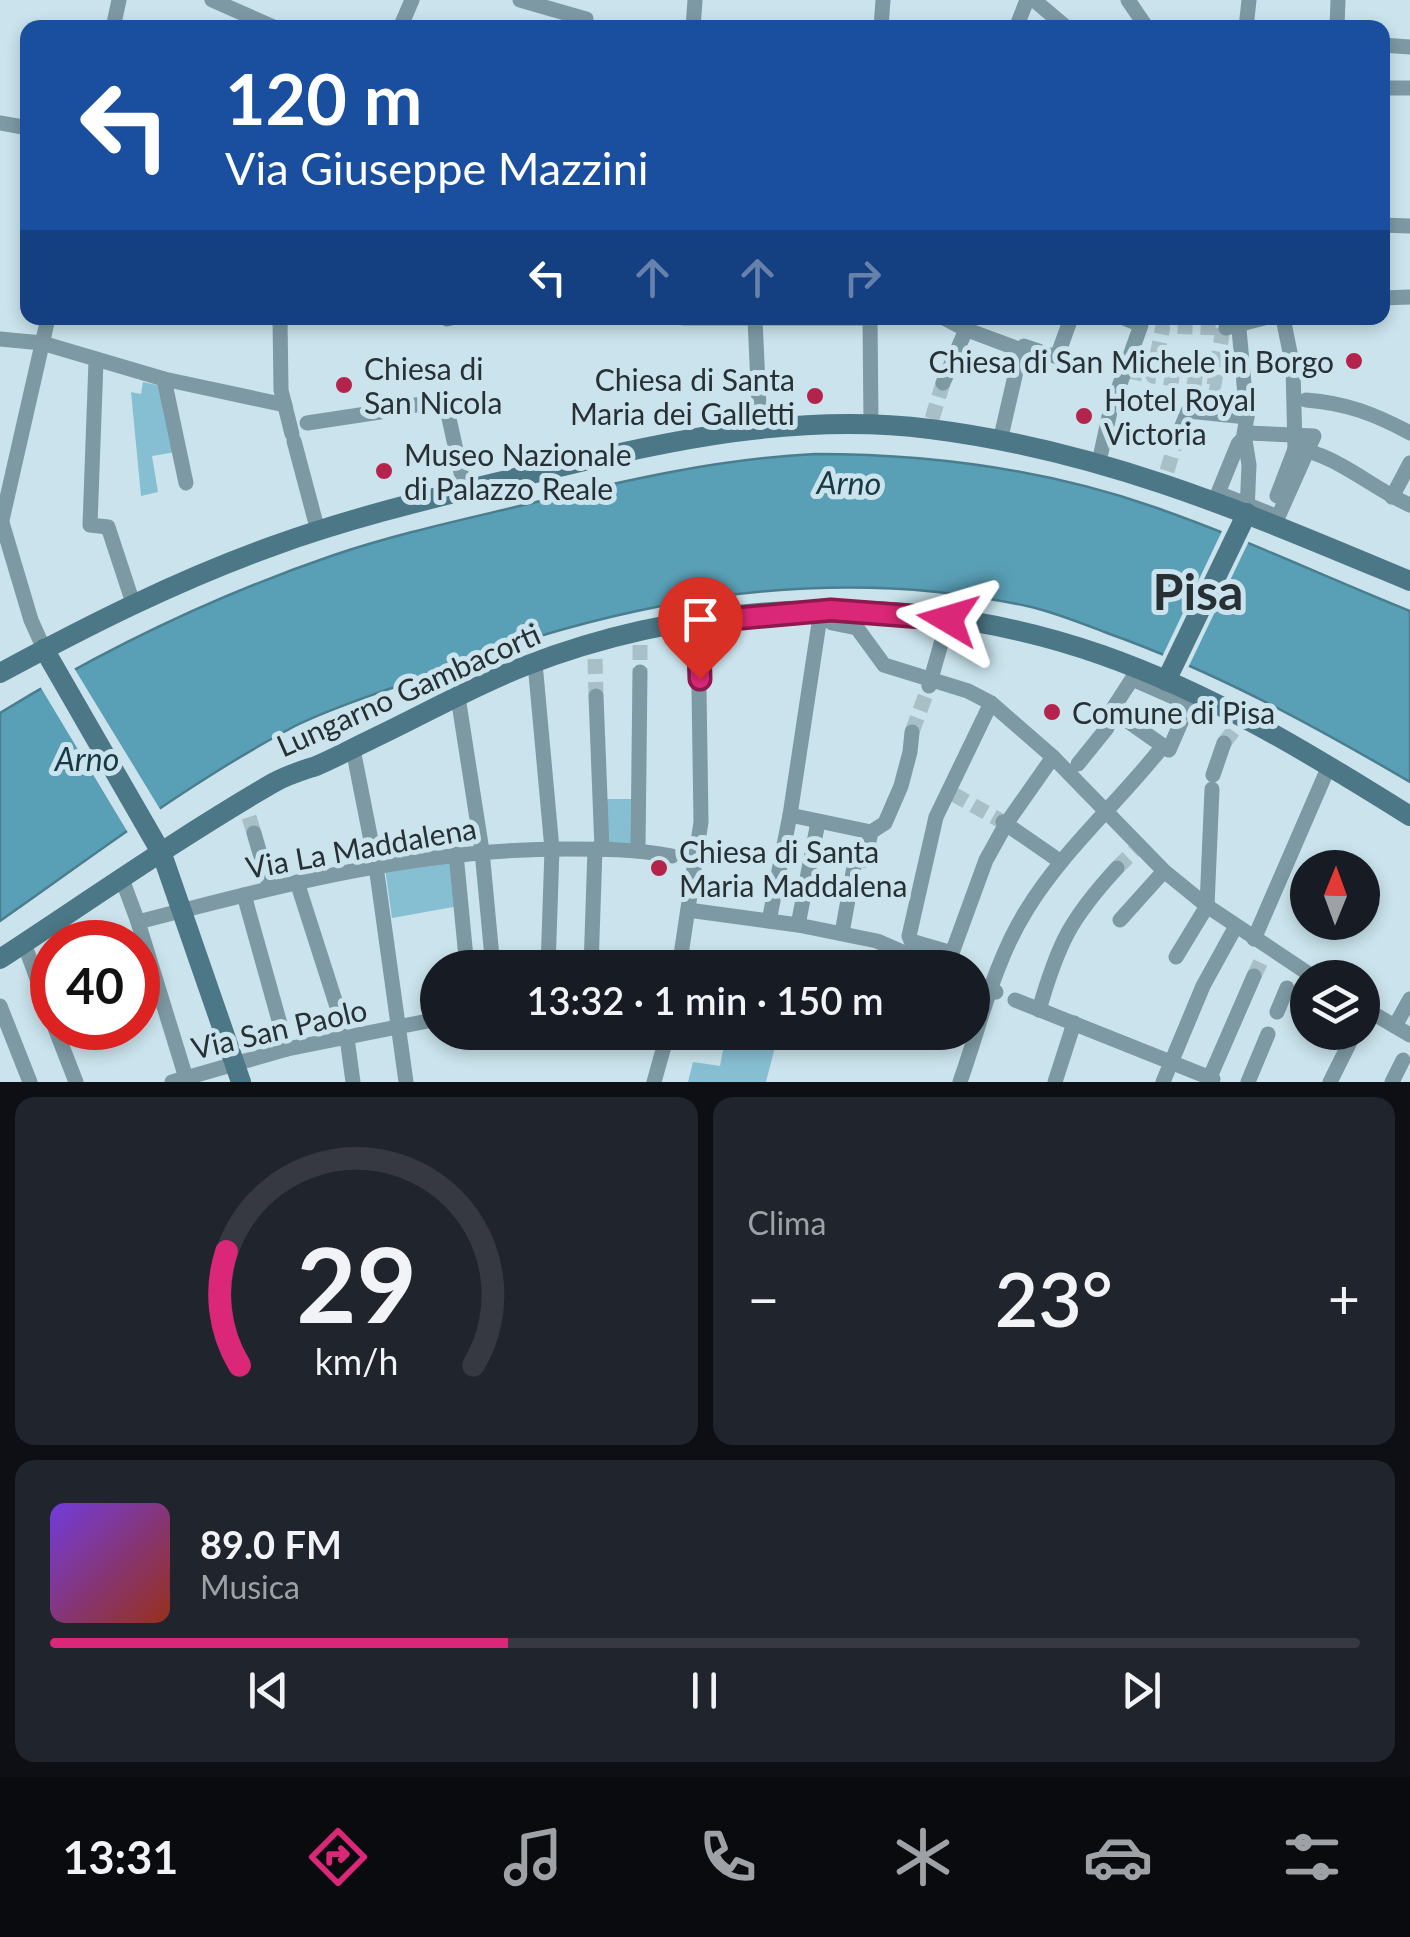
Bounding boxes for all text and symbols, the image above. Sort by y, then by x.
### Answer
text: 120 m [225,56,422,140]
icon: left [60,60,190,190]
text: Via Giuseppe Mazzini [225,141,649,195]
icon: left [520,250,575,305]
icon: ahead [625,250,680,305]
icon: ahead [730,250,785,305]
icon: right [835,250,890,305]
place label: Chiesa di San Michele in Borgo [928,343,1334,379]
place label: Chiesa di San Nicola [364,350,502,420]
marker: Chiesa di San Michele in Borgo [1343,350,1365,372]
place label: Chiesa di Santa Maria dei Galletti [570,361,795,431]
marker: Chiesa di San Nicola [333,374,355,396]
place label: Hotel Royal Victoria [1104,381,1256,451]
marker: Chiesa di Santa Maria dei Galletti [804,385,826,407]
marker: Hotel Royal Victoria [1073,405,1095,427]
place label: Museo Nazionale di Palazzo Reale [404,436,632,506]
marker: Museo Nazionale di Palazzo Reale [373,460,395,482]
water label: Arno [814,462,882,502]
district label: Pisa [1153,561,1243,621]
position arrow [896,567,1000,671]
pin [658,577,743,680]
icon: arrive [673,592,728,647]
street label: Lungarno Gambacorti [271,615,545,763]
place label: Comune di Pisa [1072,694,1275,730]
marker: Comune di Pisa [1041,701,1063,723]
water label: Arno [53,739,119,778]
street label: Via La Maddalena [243,809,479,885]
place label: Chiesa di Santa Maria Maddalena [679,833,907,903]
north arrow [1290,850,1380,940]
map controls [1290,850,1380,1050]
marker: Chiesa di Santa Maria Maddalena [648,857,670,879]
speed limit sign: 40 [30,920,160,1050]
button: layers [1290,960,1380,1050]
text: 13:32 · 1 min · 150 m [527,977,883,1023]
street label: Via San Paolo [188,990,370,1066]
text: Clima [748,1203,826,1242]
text: 29 [296,1220,417,1345]
text: 23° [995,1253,1113,1343]
text: − [748,1265,779,1331]
text: + [1328,1265,1360,1331]
text: km/h [314,1340,398,1383]
text: 89.0 FM [200,1521,342,1567]
text: Musica [200,1567,300,1606]
icon: previous [241,1663,296,1718]
icon: pause [677,1663,732,1718]
icon: next [1114,1663,1169,1718]
icon: directions [303,1822,373,1892]
icon: music [498,1822,568,1892]
icon: phone [693,1822,763,1892]
icon: climate [888,1822,958,1892]
icon: car [1083,1822,1153,1892]
icon: filters [1277,1822,1347,1892]
text: 13:31 [62,1830,178,1884]

